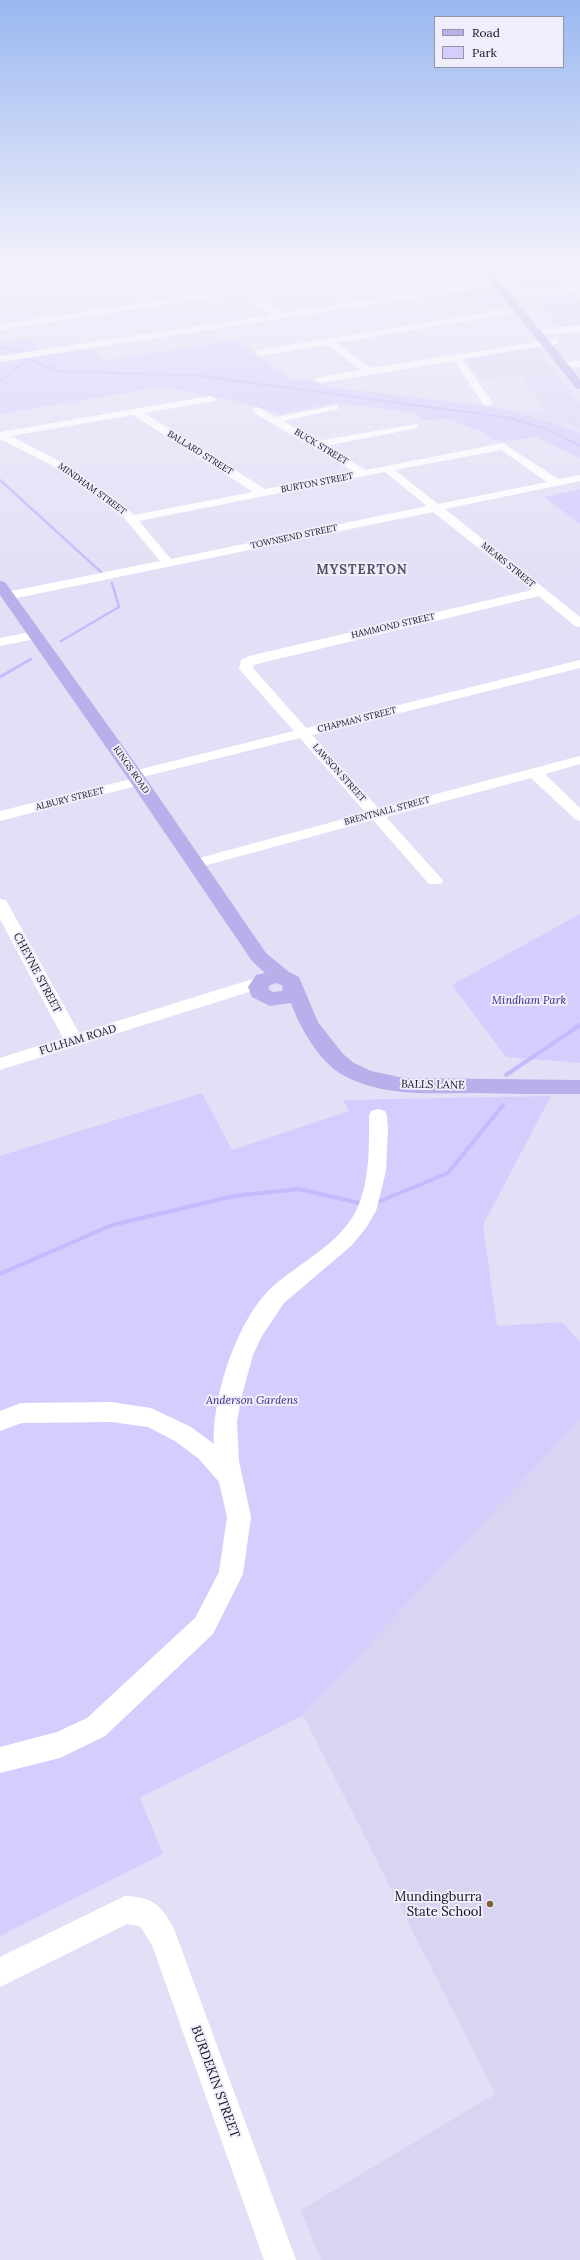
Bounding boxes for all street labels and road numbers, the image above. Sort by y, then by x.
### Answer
street label: BUCK STREET [292,427,350,467]
street label: BALLARD STREET [165,428,235,478]
street label: MINDHAM STREET [56,461,128,517]
street label: BURTON STREET [280,471,354,495]
street label: TOWNSEND STREET [250,522,338,552]
street label: MEARS STREET [479,540,537,590]
street label: HAMMOND STREET [350,611,436,641]
street label: CHAPMAN STREET [316,705,398,735]
street label: LAWSON STREET [310,742,368,804]
street label: KINGS ROAD [111,744,151,796]
street label: ALBURY STREET [35,785,105,813]
street label: BRENTNALL STREET [343,794,431,828]
street label: CHEYNE STREET [10,931,64,1015]
street label: FULHAM ROAD [38,1022,118,1058]
street label: BALLS LANE [401,1078,465,1092]
street label: BURDEKIN STREET [187,2024,243,2140]

